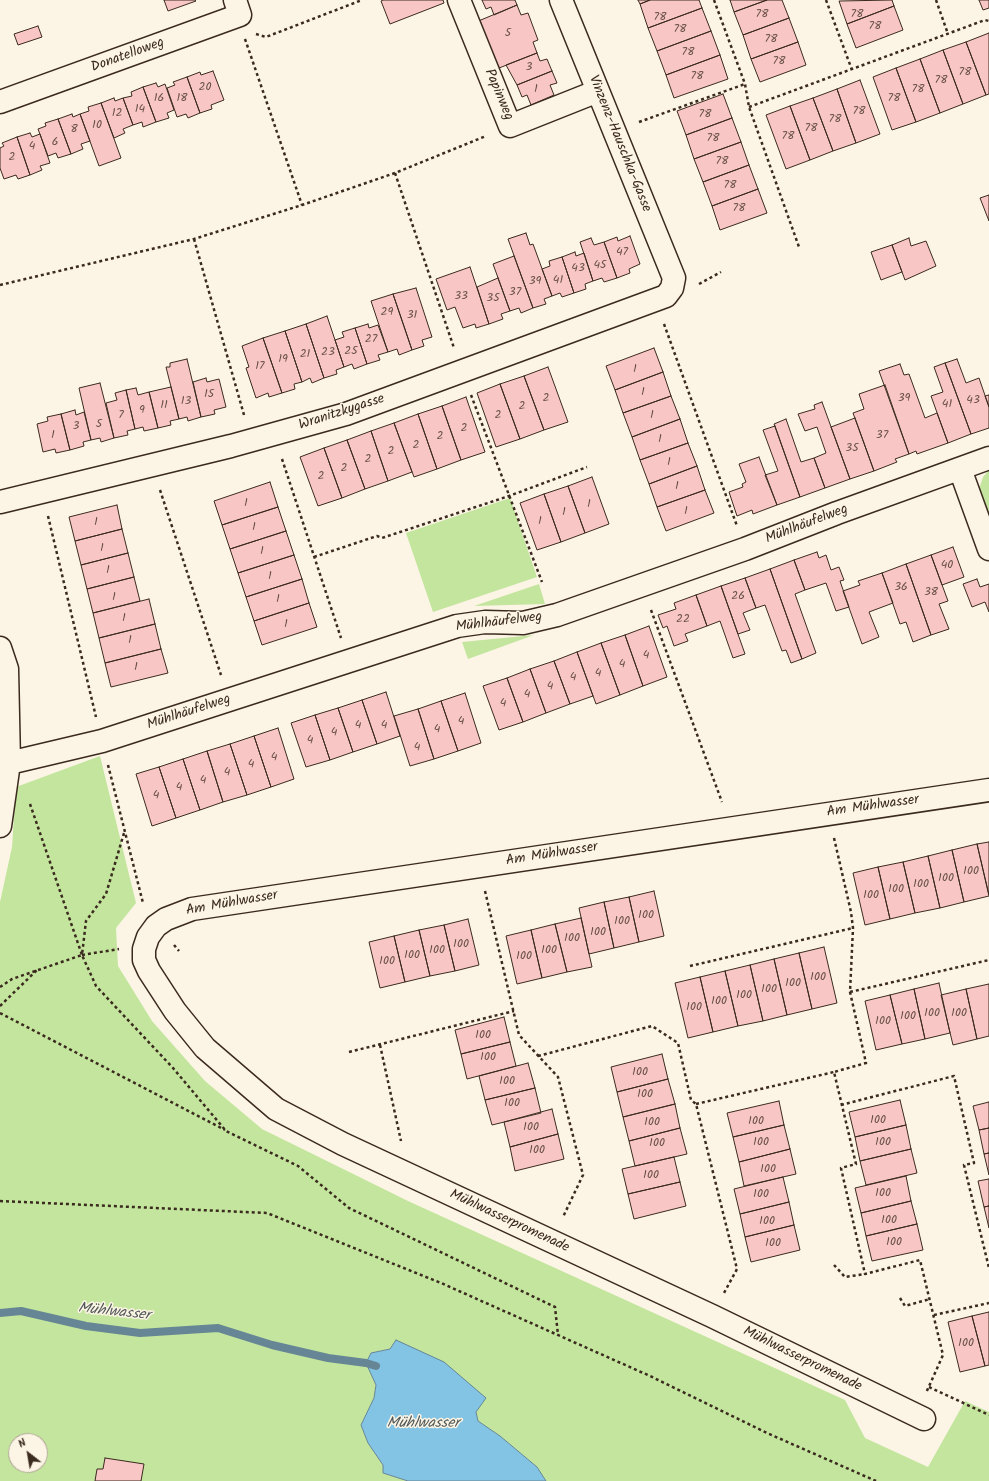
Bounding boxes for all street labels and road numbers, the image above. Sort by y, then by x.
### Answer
street label: Donatelloweg [89,35,167,77]
street label: Papinweg [480,67,516,123]
street label: Vinzenz-Hauschka-Gasse [584,73,654,215]
street label: Wranitzkygasse [297,391,387,435]
street label: Mühlhäufelweg [763,502,851,548]
street label: Mühlhäufelweg [455,609,543,637]
street label: Mühlhäufelweg [145,692,233,734]
street label: Am Mühlwasser [826,792,920,822]
street label: Am Mühlwasser [505,839,599,871]
street label: Am Mühlwasser [185,888,279,920]
street label: Mühlwasserpromenade [447,1187,571,1257]
street label: Mühlwasserpromenade [740,1324,864,1396]

